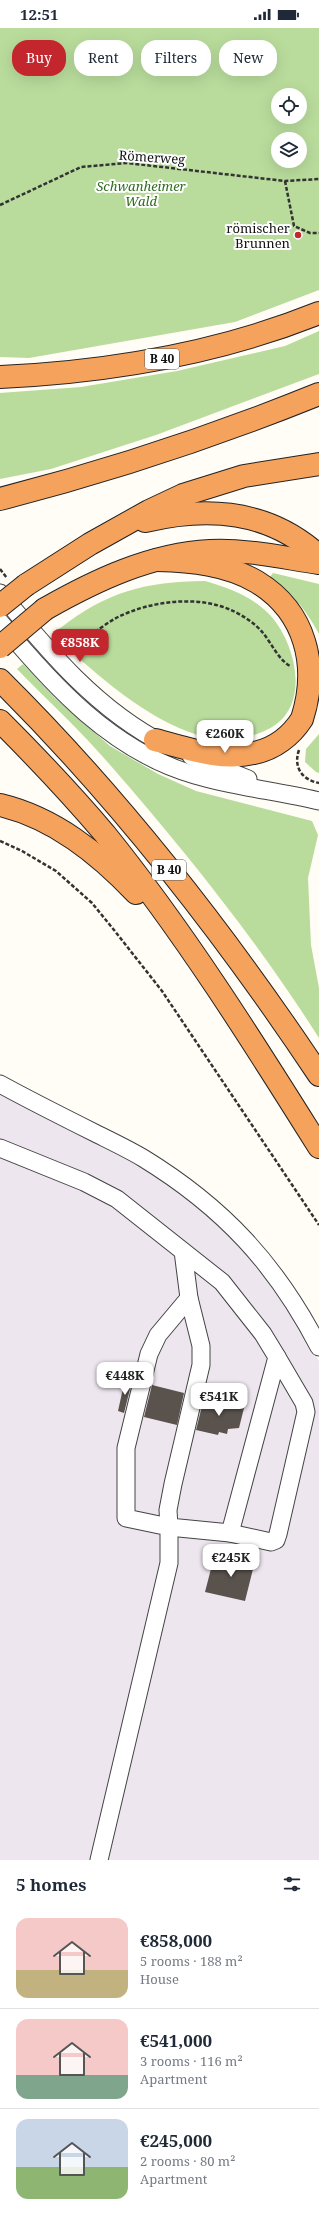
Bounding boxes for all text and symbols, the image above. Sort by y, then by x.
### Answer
text: 12:51 [20,4,58,24]
chip: Buy [12,40,66,76]
chip: Rent [74,40,133,76]
chip: Filters [141,40,211,76]
chip: New [219,40,277,76]
map controls [271,88,307,168]
button: locate [271,88,307,124]
button: layers [271,132,307,168]
street label: Römerweg [118,146,186,168]
park label: Schwanheimer Wald [96,177,187,210]
place label: römischer Brunnen [226,219,291,252]
marker: römischer Brunnen [293,230,303,240]
road number: B 40 [145,349,179,369]
pin: €858K [52,629,108,663]
text: €858K [61,633,99,651]
pin: €260K [197,720,253,754]
text: €260K [206,724,244,742]
road number: B 40 [152,860,186,880]
pin: €448K [97,1362,153,1396]
text: €448K [106,1366,144,1384]
pin: €541K [191,1383,247,1417]
text: €541K [200,1387,238,1405]
pin: €245K [203,1544,259,1578]
text: €245K [212,1548,250,1566]
text: 5 homes [16,1873,86,1896]
icon: filters [281,1873,303,1895]
text: €858,000 [140,1929,212,1952]
icon: home [48,1934,96,1982]
text: 5 rooms · 188 m² [140,1952,243,1970]
text: House [140,1970,179,1988]
text: €541,000 [140,2029,212,2052]
icon: home [48,2035,96,2083]
text: 3 rooms · 116 m² [140,2052,243,2070]
text: Apartment [140,2070,207,2088]
text: €245,000 [140,2129,212,2152]
icon: home [48,2135,96,2183]
text: 2 rooms · 80 m² [140,2152,235,2170]
text: Apartment [140,2170,207,2188]

